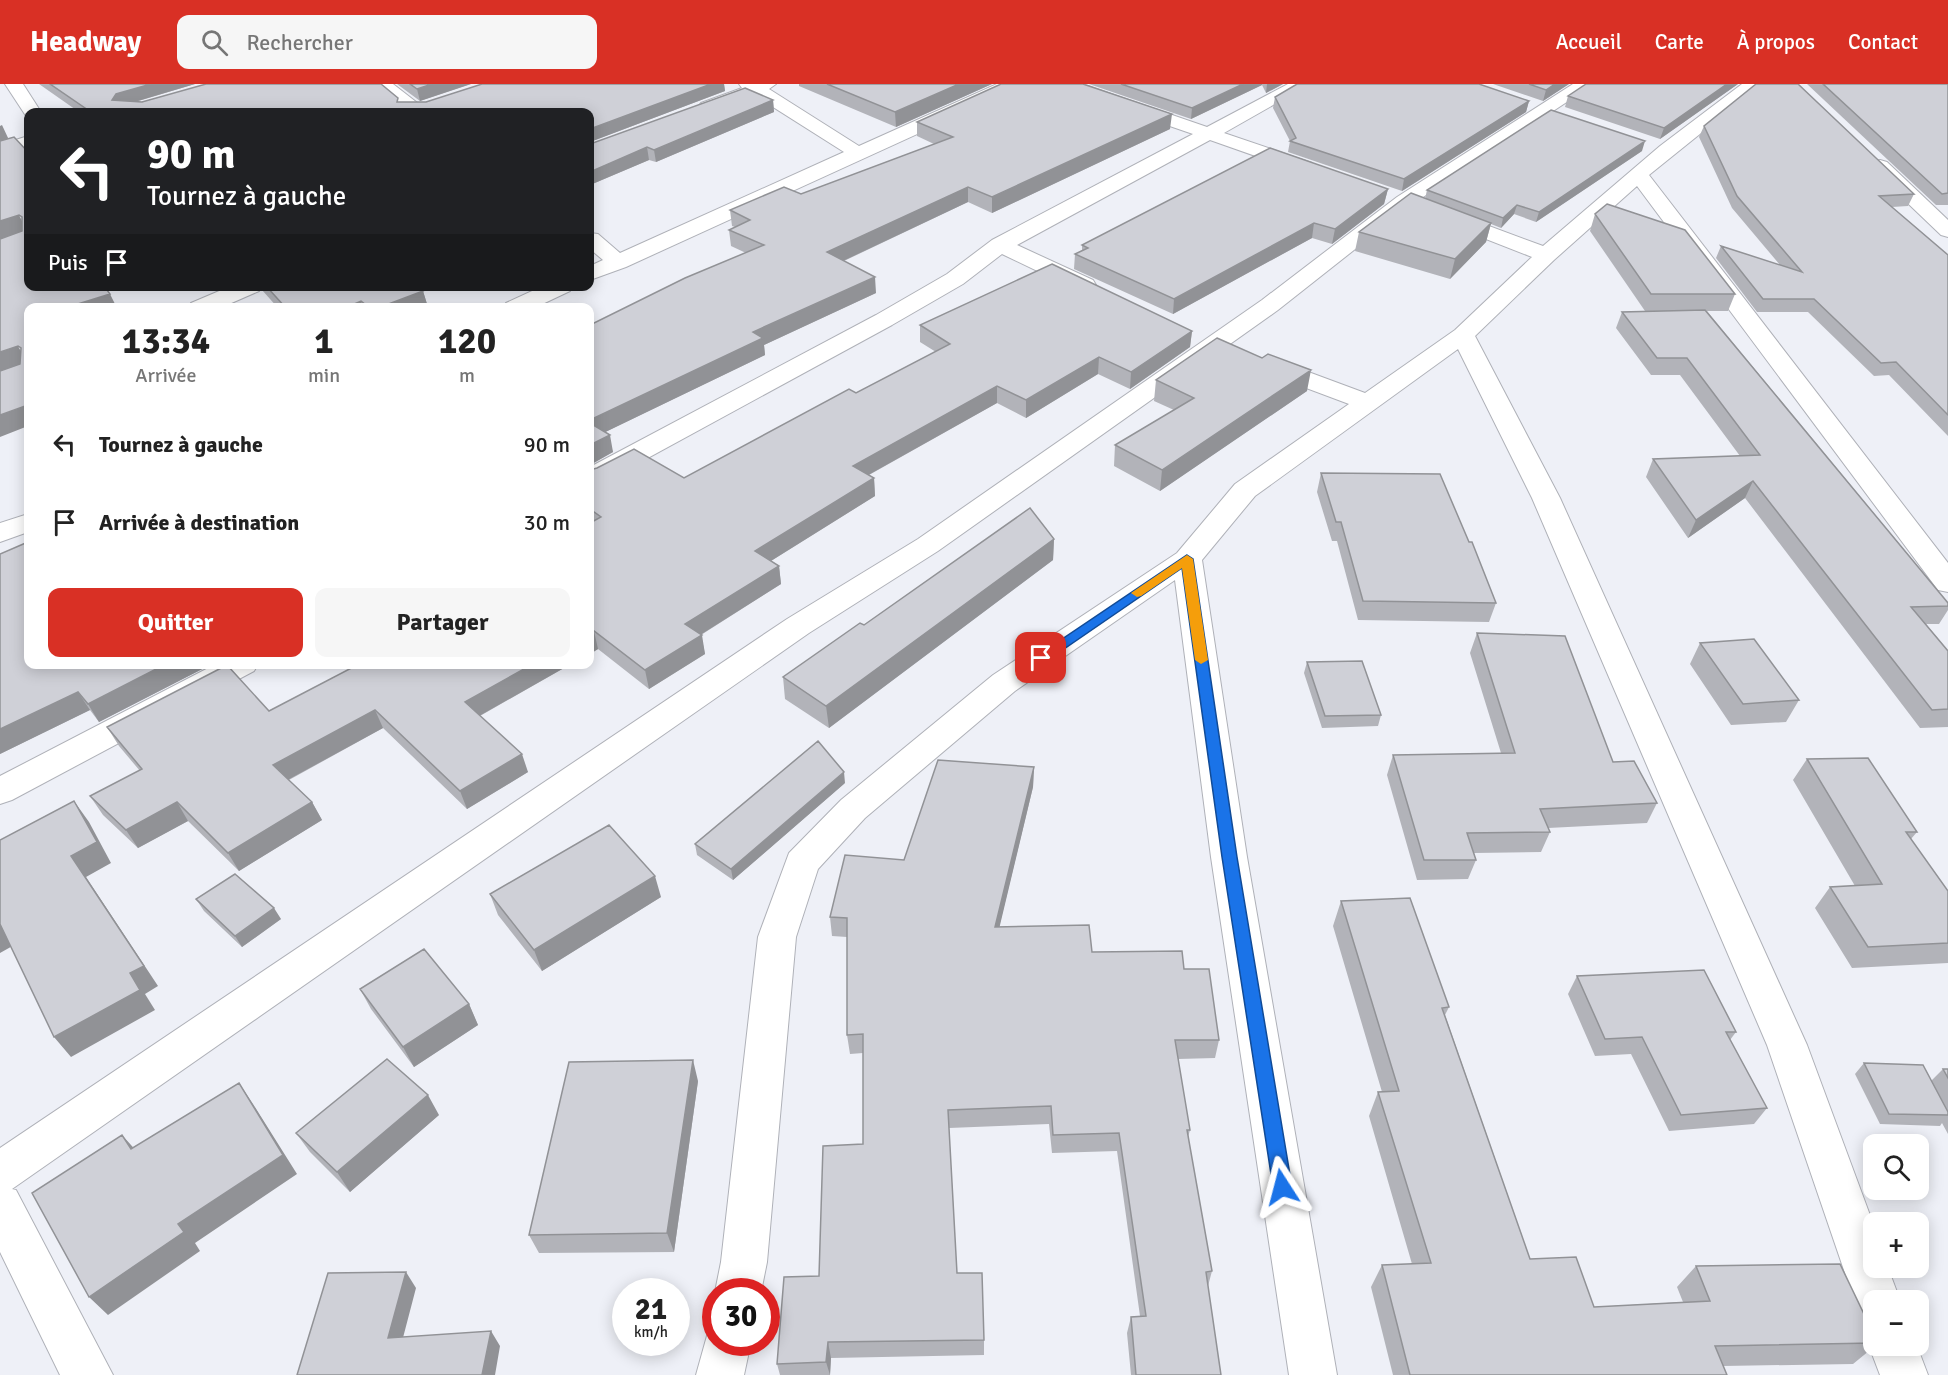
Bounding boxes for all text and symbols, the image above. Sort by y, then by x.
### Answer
search box [177,15,597,69]
text: Headway [30,25,141,59]
icon: search [198,26,231,59]
text: Rechercher [246,29,353,56]
text: Accueil [1556,29,1622,55]
text: Carte [1655,29,1704,55]
text: À propos [1737,29,1815,55]
text: Contact [1848,29,1918,55]
text: 90 m [147,129,236,180]
icon: left [48,132,126,210]
text: Tournez à gauche [147,180,346,213]
icon: arrive [100,246,133,279]
text: Puis [48,249,88,276]
text: 13:34 [122,319,210,364]
text: 1 [314,319,334,364]
text: 120 [438,319,496,364]
text: Arrivée [135,363,197,388]
text: min [308,363,340,388]
text: m [459,363,475,388]
icon: left [48,428,81,461]
text: Tournez à gauche [99,431,263,458]
text: 90 m [524,431,570,458]
icon: arrive [48,506,81,539]
text: Arrivée à destination [99,509,299,536]
text: 30 m [524,509,570,536]
button: Quitter [48,588,303,657]
button: Partager [315,588,570,657]
pin [1015,632,1066,683]
icon: arrive [1024,641,1057,674]
map controls [1863,1134,1929,1356]
button: search [1863,1134,1929,1200]
position arrow [1250,1155,1314,1219]
button: + [1863,1212,1929,1278]
speed limit sign: 30 [702,1278,780,1356]
button: − [1863,1290,1929,1356]
text: 21 [635,1291,667,1328]
text: km/h [634,1323,668,1341]

